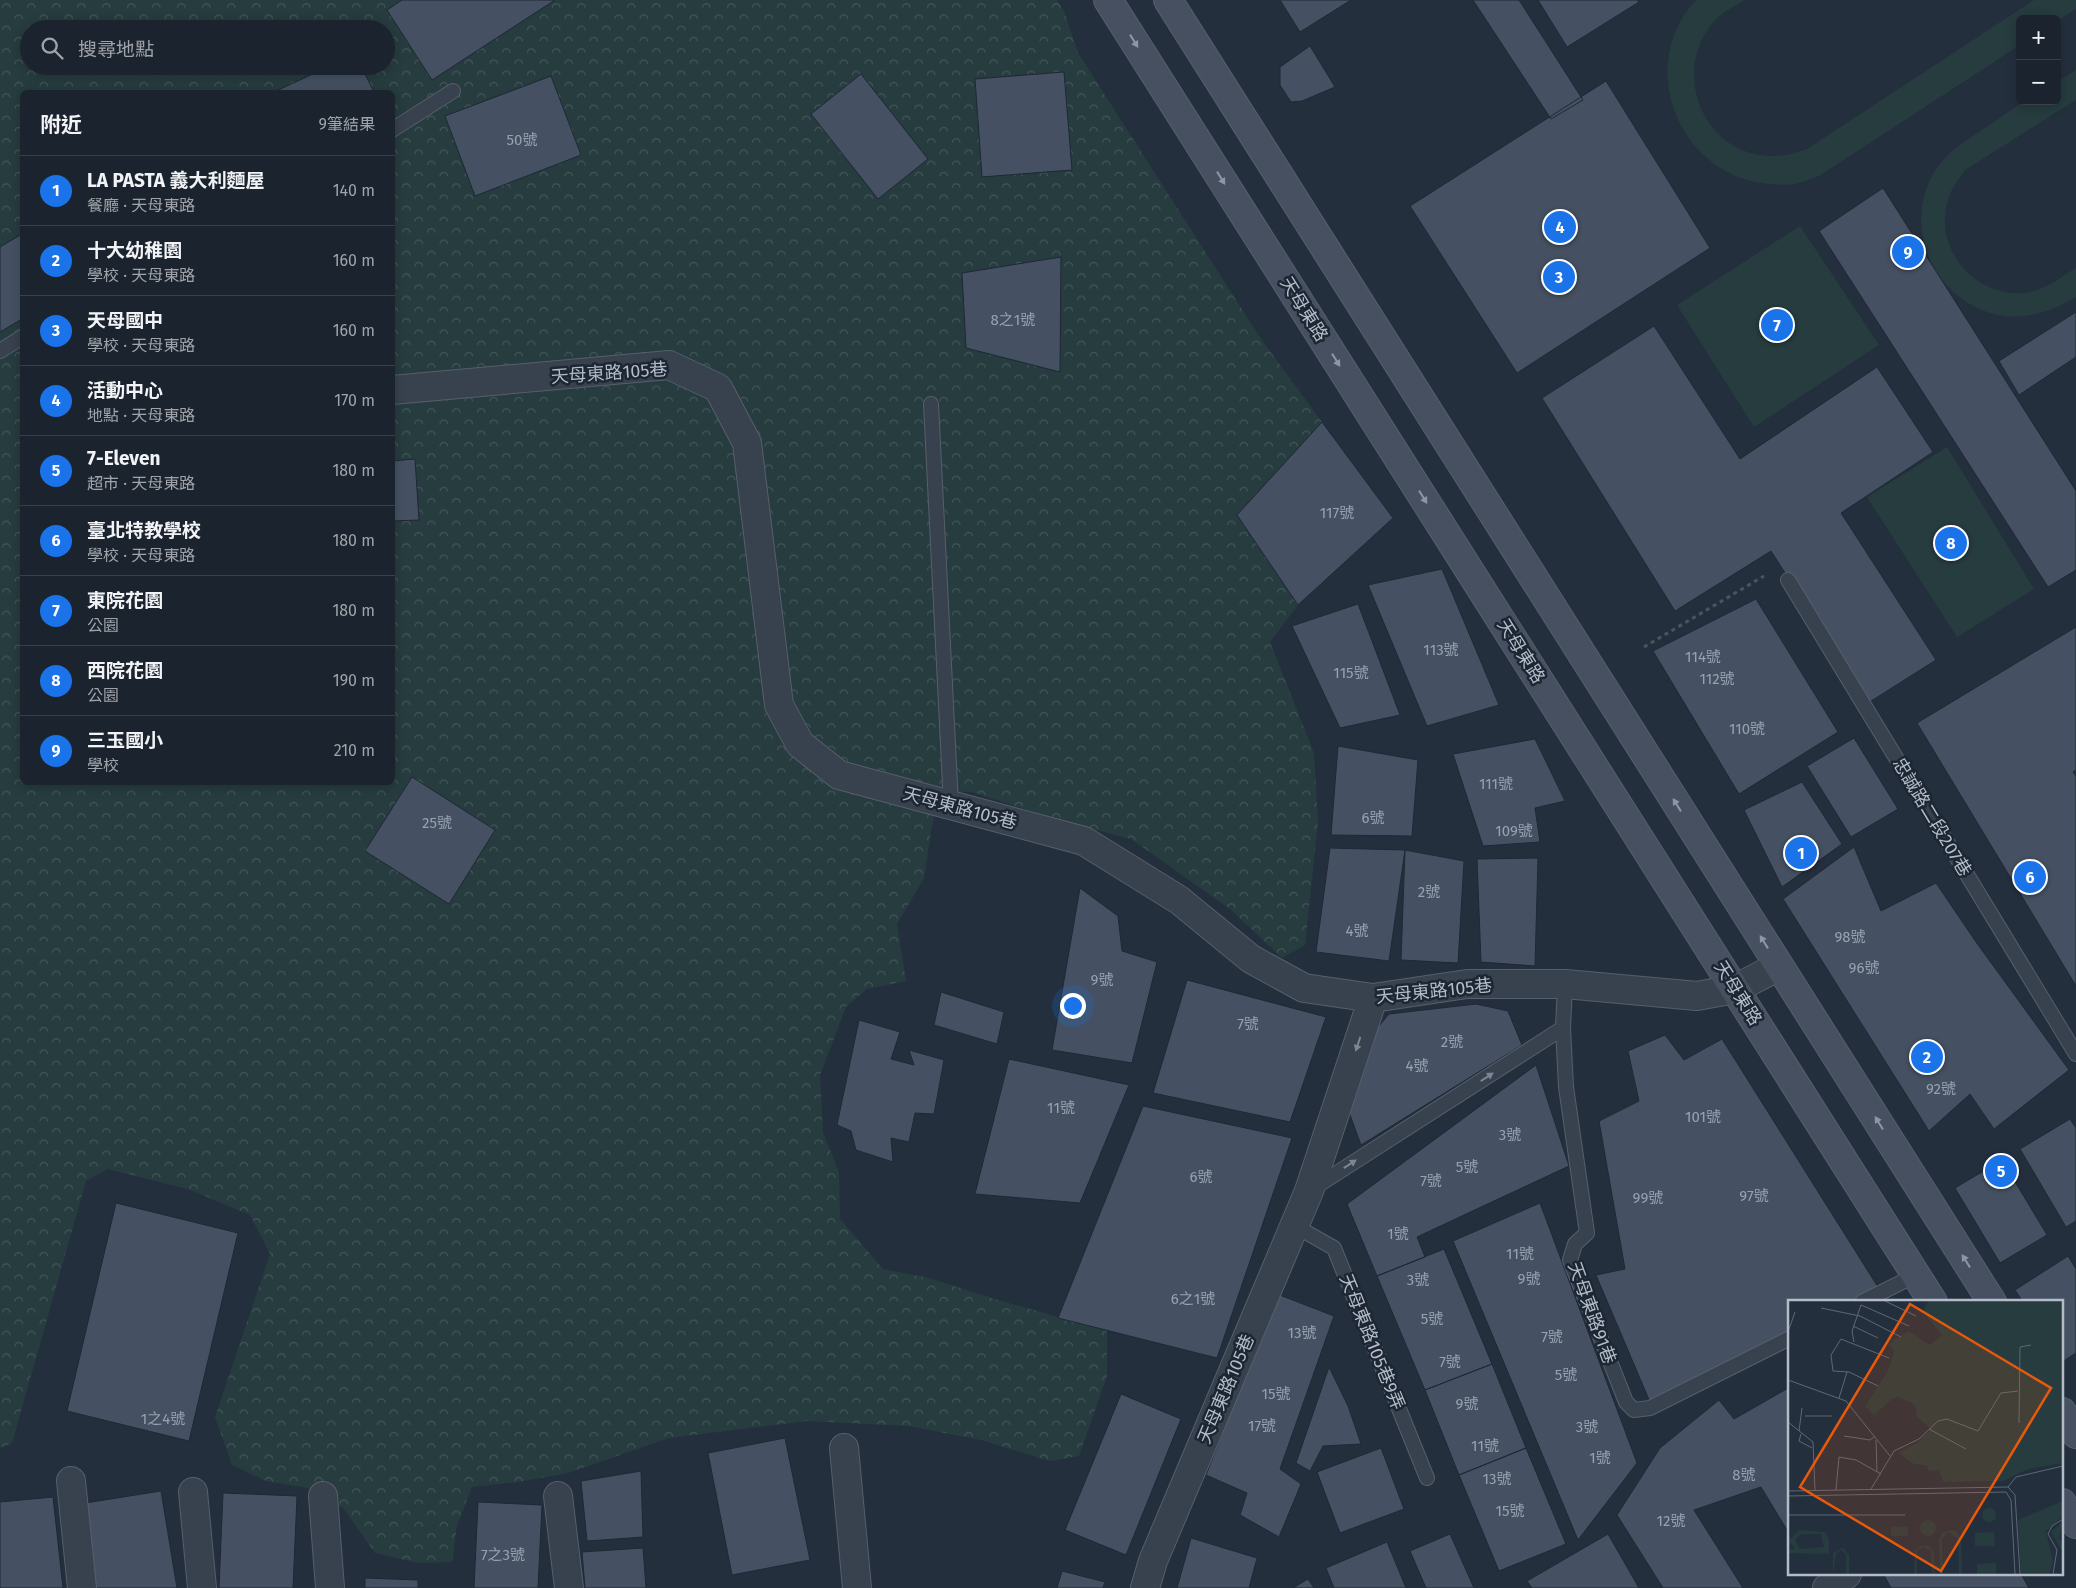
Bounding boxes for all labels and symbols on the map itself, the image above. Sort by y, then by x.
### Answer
one-way arrow [1129,35,1139,48]
house number: 50號 [507,131,537,149]
one-way arrow [1216,172,1226,185]
pin: 4 [1544,208,1576,246]
pin: 9 [1892,233,1924,271]
pin: 3 [1543,258,1575,296]
street label: 天母東路 [1276,273,1332,345]
pin: 7 [1761,306,1793,344]
house number: 8之1號 [991,311,1035,329]
one-way arrow [1332,353,1341,367]
street label: 天母東路105巷 [550,358,668,388]
one-way arrow [1419,491,1428,504]
house number: 117號 [1320,504,1354,522]
pin: 8 [1935,524,1967,562]
street label: 天母東路 [1493,615,1549,687]
house number: 113號 [1423,641,1459,659]
house number: 114號 [1685,648,1721,666]
house number: 115號 [1333,664,1369,682]
house number: 112號 [1699,670,1735,688]
house number: 110號 [1729,720,1765,738]
street label: 忠誠路二段207巷 [1888,754,1976,880]
house number: 111號 [1479,775,1513,793]
street label: 天母東路105巷 [901,782,1019,834]
one-way arrow [1672,798,1682,811]
house number: 6號 [1362,809,1385,827]
house number: 25號 [422,814,452,832]
house number: 109號 [1495,822,1533,840]
pin: 1 [1785,834,1817,872]
pin: 6 [2014,858,2046,896]
house number: 2號 [1418,883,1440,901]
house number: 4號 [1346,922,1368,940]
house number: 98號 [1834,928,1866,946]
one-way arrow [1759,935,1769,949]
street label: 天母東路 [1710,957,1766,1029]
house number: 96號 [1849,959,1879,977]
house number: 9號 [1091,971,1113,989]
street label: 天母東路105巷 [1375,974,1493,1008]
your location [1060,993,1086,1019]
house number: 7號 [1237,1015,1259,1033]
house number: 2號 [1441,1033,1463,1051]
one-way arrow [1353,1037,1361,1052]
pin: 2 [1911,1038,1943,1076]
house number: 4號 [1406,1057,1428,1075]
one-way arrow [1480,1072,1494,1082]
house number: 92號 [1926,1080,1956,1098]
house number: 11號 [1047,1099,1075,1117]
house number: 101號 [1685,1108,1721,1126]
one-way arrow [1875,1117,1884,1130]
house number: 3號 [1499,1126,1521,1144]
pin: 5 [1985,1152,2017,1190]
house number: 5號 [1456,1158,1478,1176]
one-way arrow [1343,1160,1357,1169]
house number: 6號 [1190,1168,1213,1186]
house number: 7號 [1420,1172,1442,1190]
house number: 97號 [1739,1187,1769,1205]
house number: 99號 [1633,1189,1663,1207]
house number: 1號 [1387,1225,1409,1243]
house number: 11號 [1506,1245,1534,1263]
one-way arrow [1962,1254,1971,1267]
street label: 天母東路91巷 [1563,1259,1621,1367]
house number: 9號 [1518,1270,1540,1288]
street label: 天母東路105巷9弄 [1335,1271,1409,1413]
house number: 3號 [1407,1271,1429,1289]
house number: 6之1號 [1171,1290,1215,1308]
inset map [1788,1300,2064,1576]
house number: 5號 [1421,1310,1443,1328]
house number: 13號 [1288,1324,1316,1342]
house number: 7號 [1541,1328,1563,1346]
street label: 天母東路105巷 [1193,1331,1259,1447]
house number: 7號 [1439,1353,1461,1371]
house number: 5號 [1555,1366,1577,1384]
house number: 15號 [1261,1385,1291,1403]
house number: 9號 [1456,1395,1478,1413]
house number: 1之4號 [141,1410,185,1428]
house number: 17號 [1248,1417,1276,1435]
house number: 3號 [1576,1418,1598,1436]
house number: 11號 [1471,1437,1499,1455]
house number: 1號 [1589,1449,1611,1467]
house number: 8號 [1732,1466,1756,1484]
house number: 13號 [1483,1470,1511,1488]
house number: 15號 [1495,1502,1525,1520]
house number: 12號 [1657,1512,1685,1530]
house number: 7之3號 [481,1546,525,1564]

